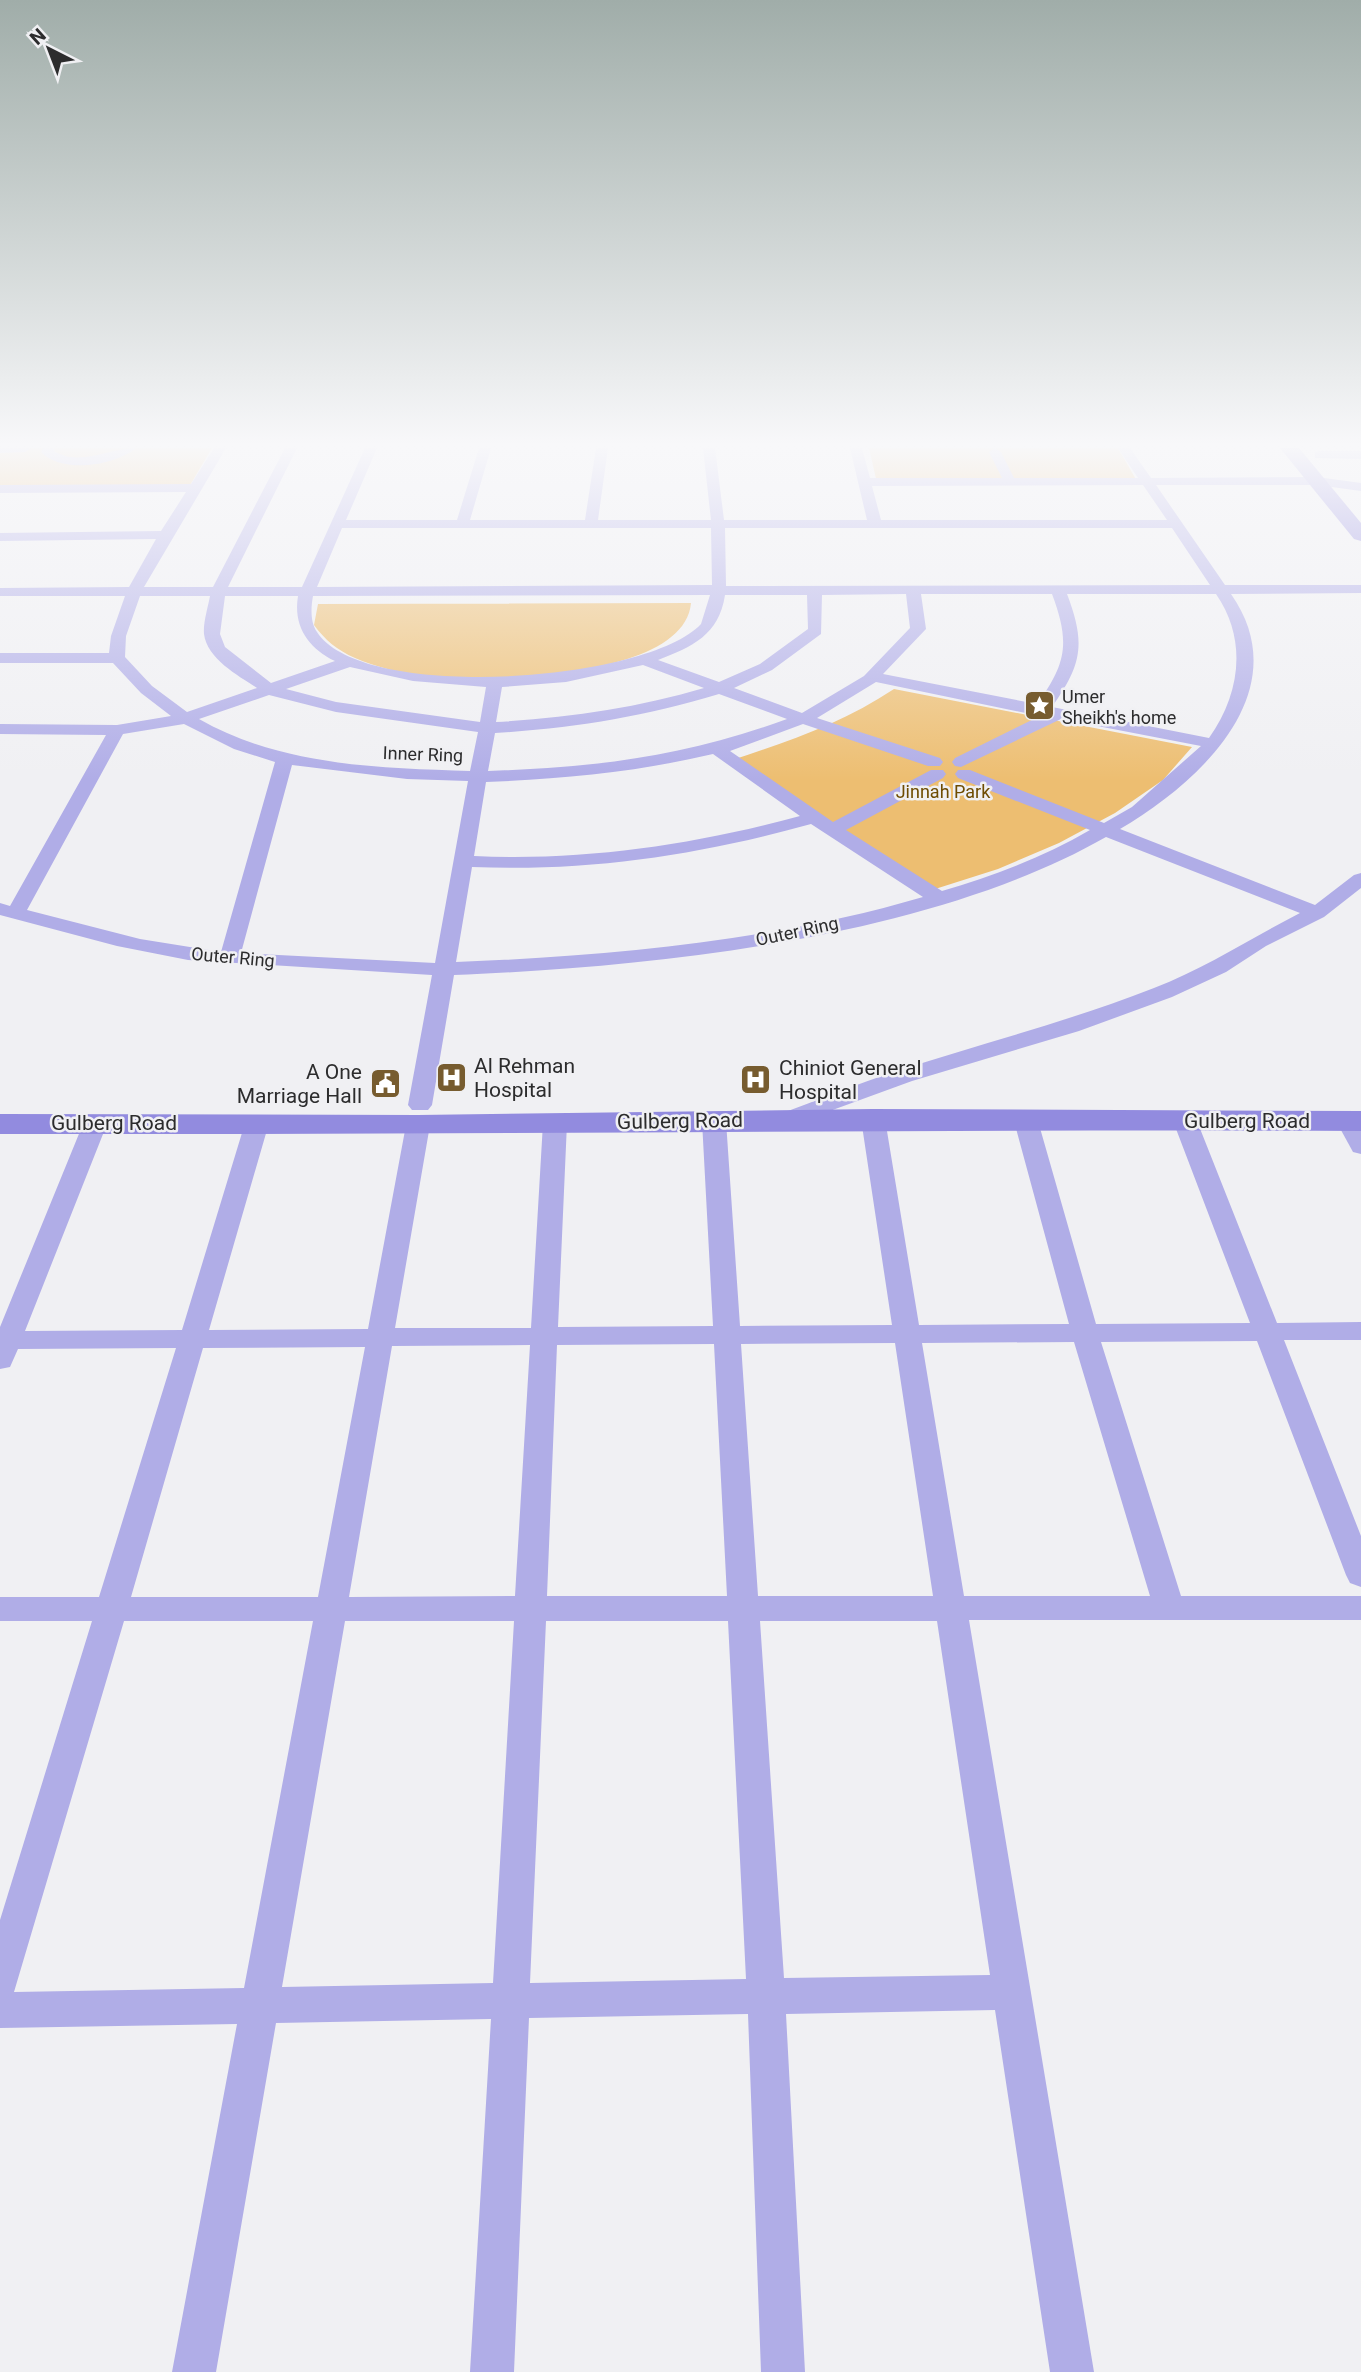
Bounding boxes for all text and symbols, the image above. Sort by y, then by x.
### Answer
north arrow [14,14,84,84]
text: N [25,24,51,50]
place label: Umer Sheikh's home [1062,686,1176,728]
place icon: Umer Sheikh's home [1022,689,1056,723]
street label: Inner Ring [382,742,464,766]
park label: Jinnah Park [896,781,991,802]
street label: Outer Ring [754,912,840,950]
street label: Outer Ring [190,943,276,971]
place label: Al Rehman Hospital [474,1054,575,1102]
place label: Chiniot General Hospital [779,1056,922,1104]
place label: A One Marriage Hall [237,1060,362,1108]
hospital icon: Al Rehman Hospital [434,1061,468,1095]
hospital icon: Chiniot General Hospital [739,1063,773,1097]
public building icon: A One Marriage Hall [368,1067,402,1101]
street label: Gulberg Road [617,1108,743,1134]
street label: Gulberg Road [1184,1109,1310,1133]
street label: Gulberg Road [51,1111,177,1135]

